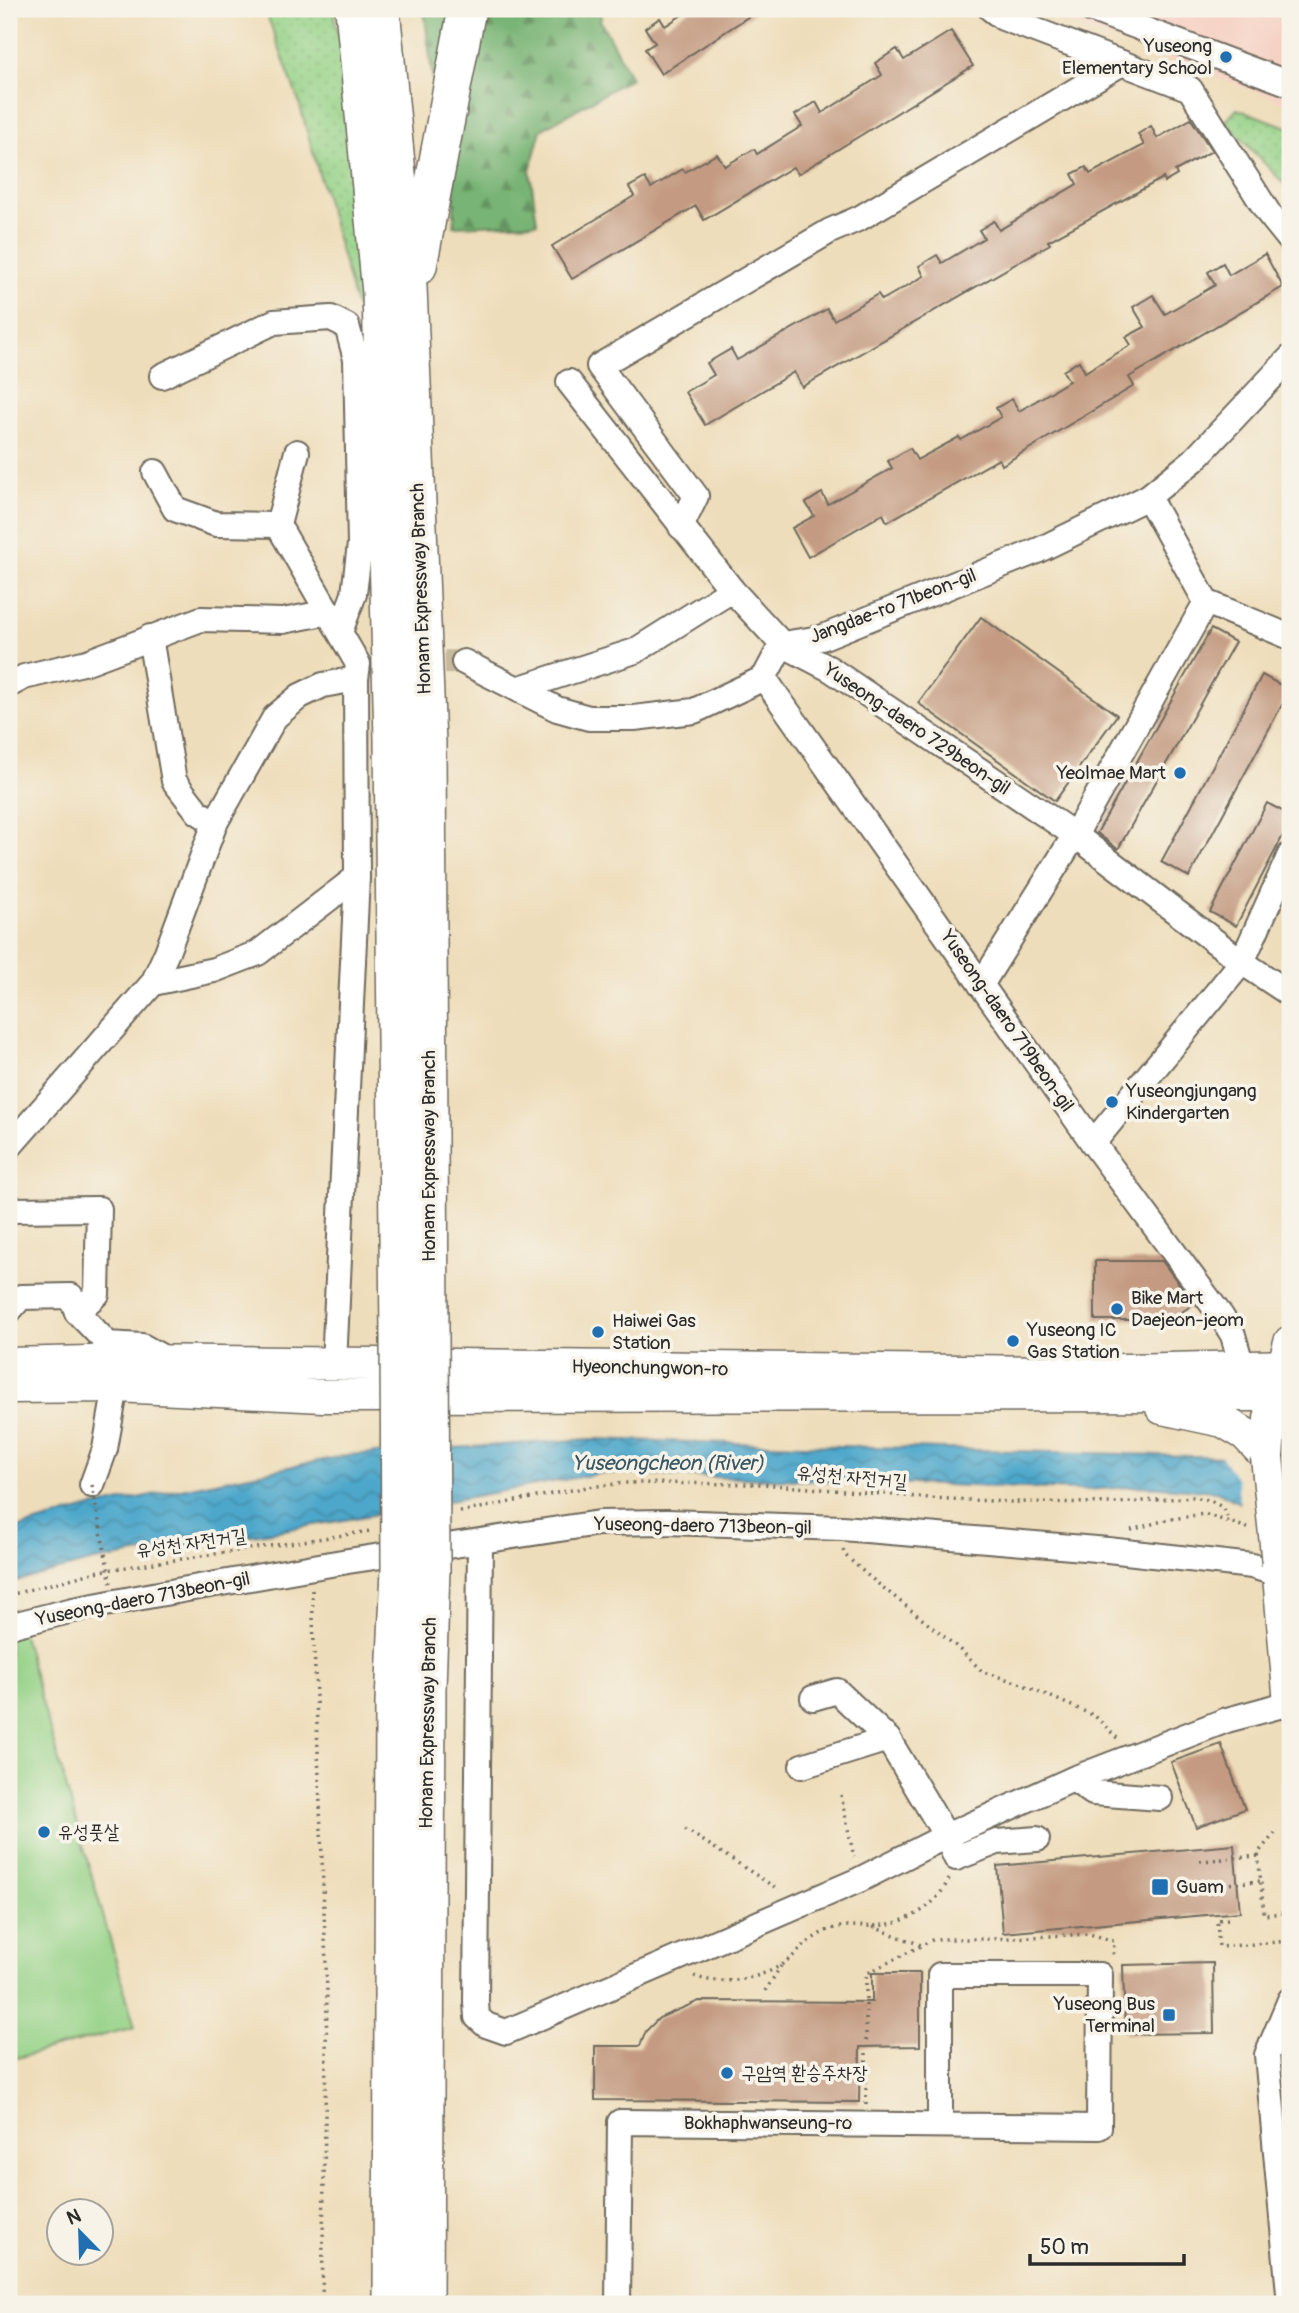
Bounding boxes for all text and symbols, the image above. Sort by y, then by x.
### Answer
place label: Yuseong Elementary School [1062,34,1212,80]
marker: Yuseong Elementary School [1218,49,1234,65]
street label: Honam Expressway Branch [405,483,437,695]
street label: Jangdae-ro 71beon-gil [806,563,980,649]
street label: Yuseong-daero 729beon-gil [818,657,1015,800]
place label: Yeolmae Mart [1056,761,1166,785]
marker: Yeolmae Mart [1172,765,1188,781]
street label: Yuseong-daero 719beon-gil [934,924,1079,1117]
street label: Honam Expressway Branch [417,1050,441,1262]
place label: Yuseongjungang Kindergarten [1125,1079,1257,1125]
marker: Yuseongjungang Kindergarten [1104,1094,1120,1110]
place label: Bike Mart Daejeon-jeom [1131,1286,1244,1332]
marker: Bike Mart Daejeon-jeom [1109,1301,1125,1317]
place label: Haiwei Gas Station [612,1309,696,1355]
place label: Yuseong IC Gas Station [1026,1318,1120,1364]
marker: Haiwei Gas Station [590,1324,606,1340]
marker: Yuseong IC Gas Station [1005,1333,1021,1349]
street label: Hyeonchungwon-ro [571,1355,729,1381]
water label: Yuseongcheon (River) [572,1450,764,1477]
street label: 유성천 자전거길 [796,1460,908,1494]
street label: Yuseong-daero 713beon-gil [593,1512,812,1540]
street label: 유성천 자전거길 [134,1523,248,1563]
street label: Yuseong-daero 713beon-gil [33,1566,252,1632]
street label: Honam Expressway Branch [414,1617,442,1829]
place label: 유성풋살 [58,1820,119,1844]
marker: 유성풋살 [36,1824,52,1840]
place label: Guam [1176,1875,1224,1899]
marker: Guam [1150,1877,1170,1897]
place label: Yuseong Bus Terminal [1053,1992,1156,2038]
marker: Yuseong Bus Terminal [1161,2007,1177,2023]
place label: 구암역 환승주차장 [741,2061,867,2085]
marker: 구암역 환승주차장 [719,2065,735,2081]
street label: Bokhaphwanseung-ro [684,2111,852,2135]
north arrow [46,2198,116,2268]
text: N [63,2204,84,2231]
scale bar [1030,2222,1184,2266]
text: 50 m [1040,2234,1089,2261]

